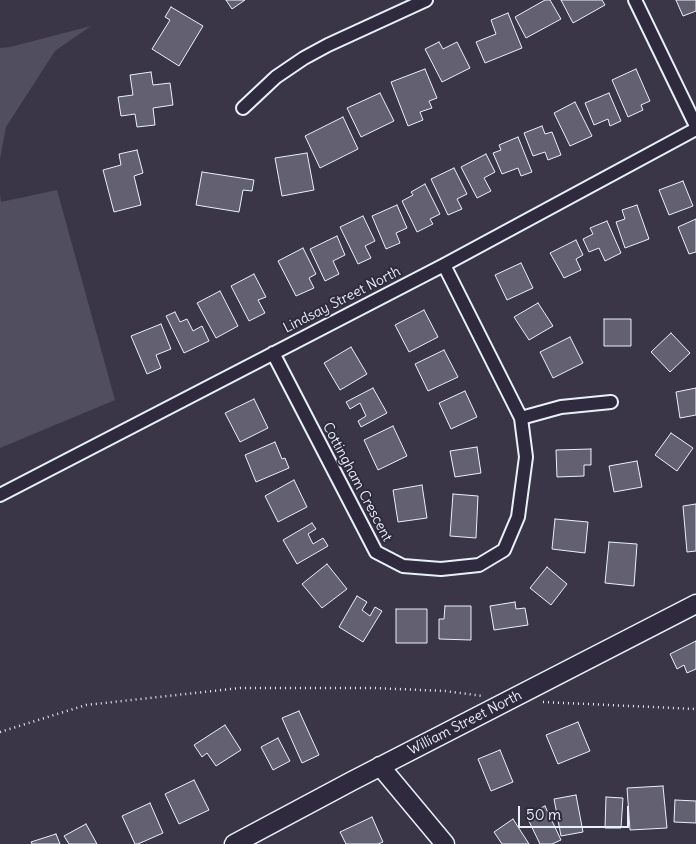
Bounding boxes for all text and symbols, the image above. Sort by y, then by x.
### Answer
street label: Lindsay Street North [281,263,403,337]
street label: Cottingham Crescent [318,420,396,544]
street label: William Street North [405,687,525,759]
scale bar [521,796,632,828]
text: 50 m [526,805,561,824]

